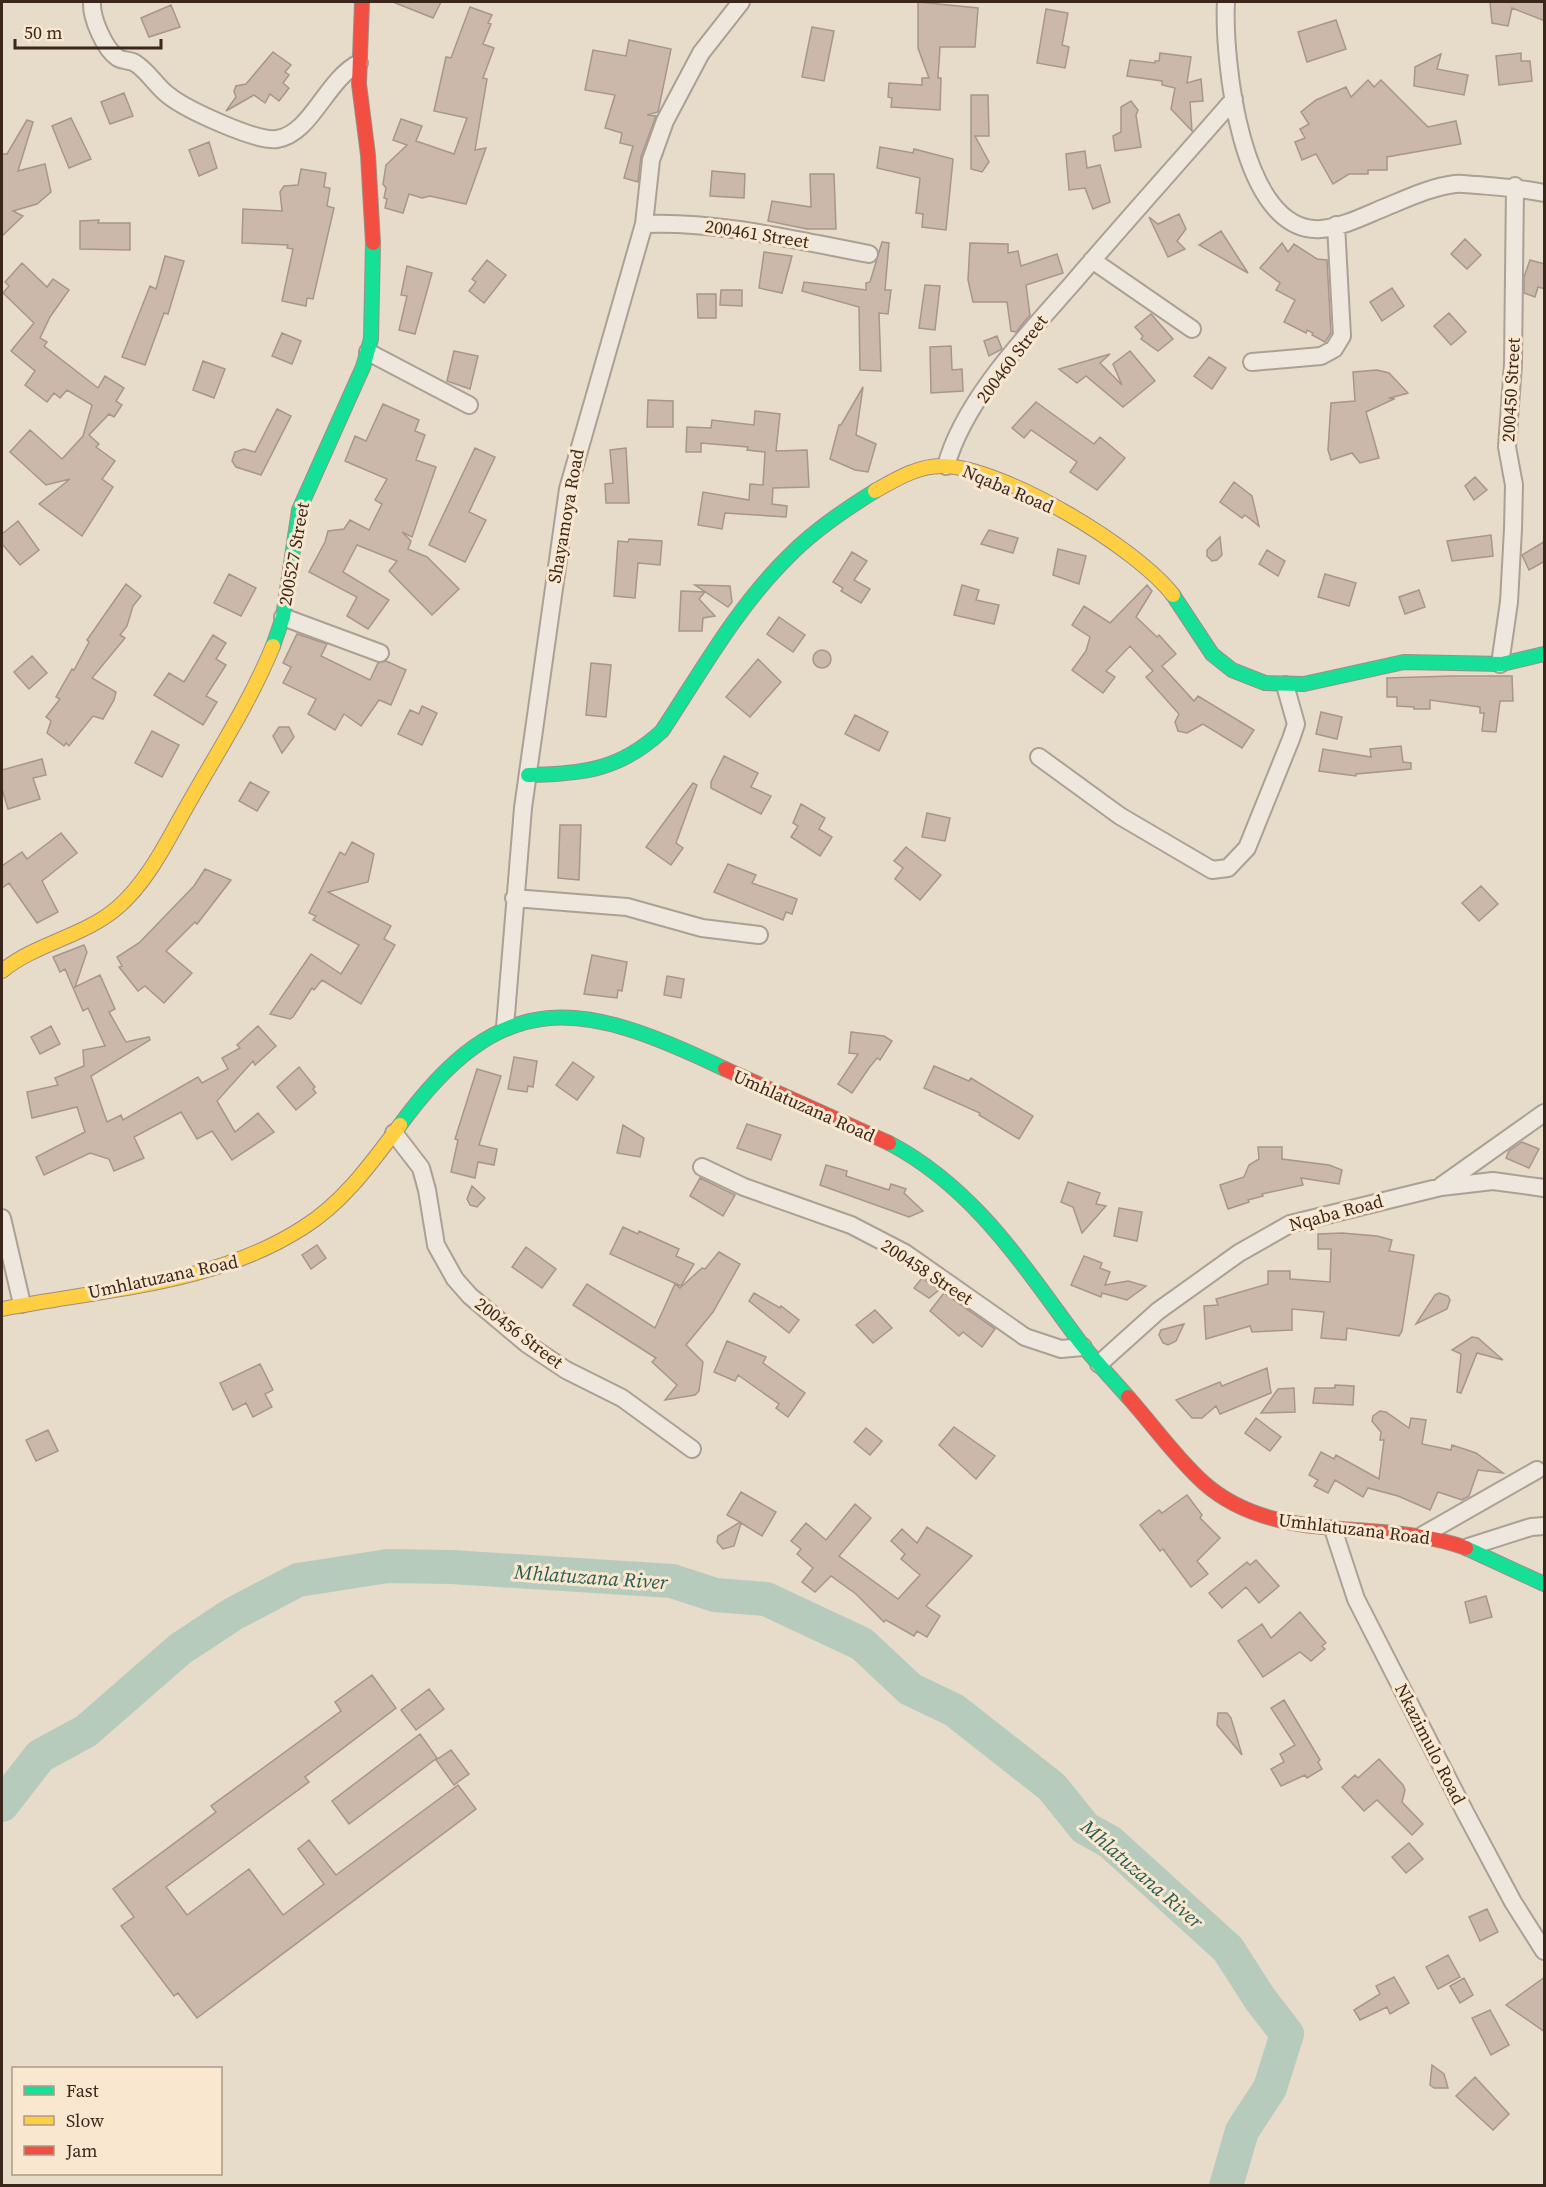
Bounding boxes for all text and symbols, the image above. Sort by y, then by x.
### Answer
scale bar [15,12,160,50]
text: 50 m [24,20,62,45]
street label: 200461 Street [703,213,811,254]
street label: 200460 Street [970,309,1053,408]
street label: 200450 Street [1495,337,1526,443]
street label: Shayamoya Road [541,447,590,585]
street label: Nqaba Road [959,458,1058,519]
street label: 200527 Street [272,500,315,608]
street label: Umhlatuzana Road [729,1063,879,1148]
street label: Nqaba Road [1286,1188,1386,1237]
street label: 200458 Street [877,1233,978,1311]
street label: Umhlatuzana Road [86,1248,240,1305]
street label: 200456 Street [470,1291,569,1374]
street label: Umhlatuzana Road [1277,1507,1431,1550]
water label: Mhlatuzana River [512,1558,670,1596]
street label: Nkazimulo Road [1389,1679,1472,1809]
water label: Mhlatuzana River [1074,1812,1210,1936]
legend [12,2067,222,2175]
text: Fast [66,2078,99,2103]
text: Slow [66,2108,104,2133]
text: Jam [65,2138,98,2163]

